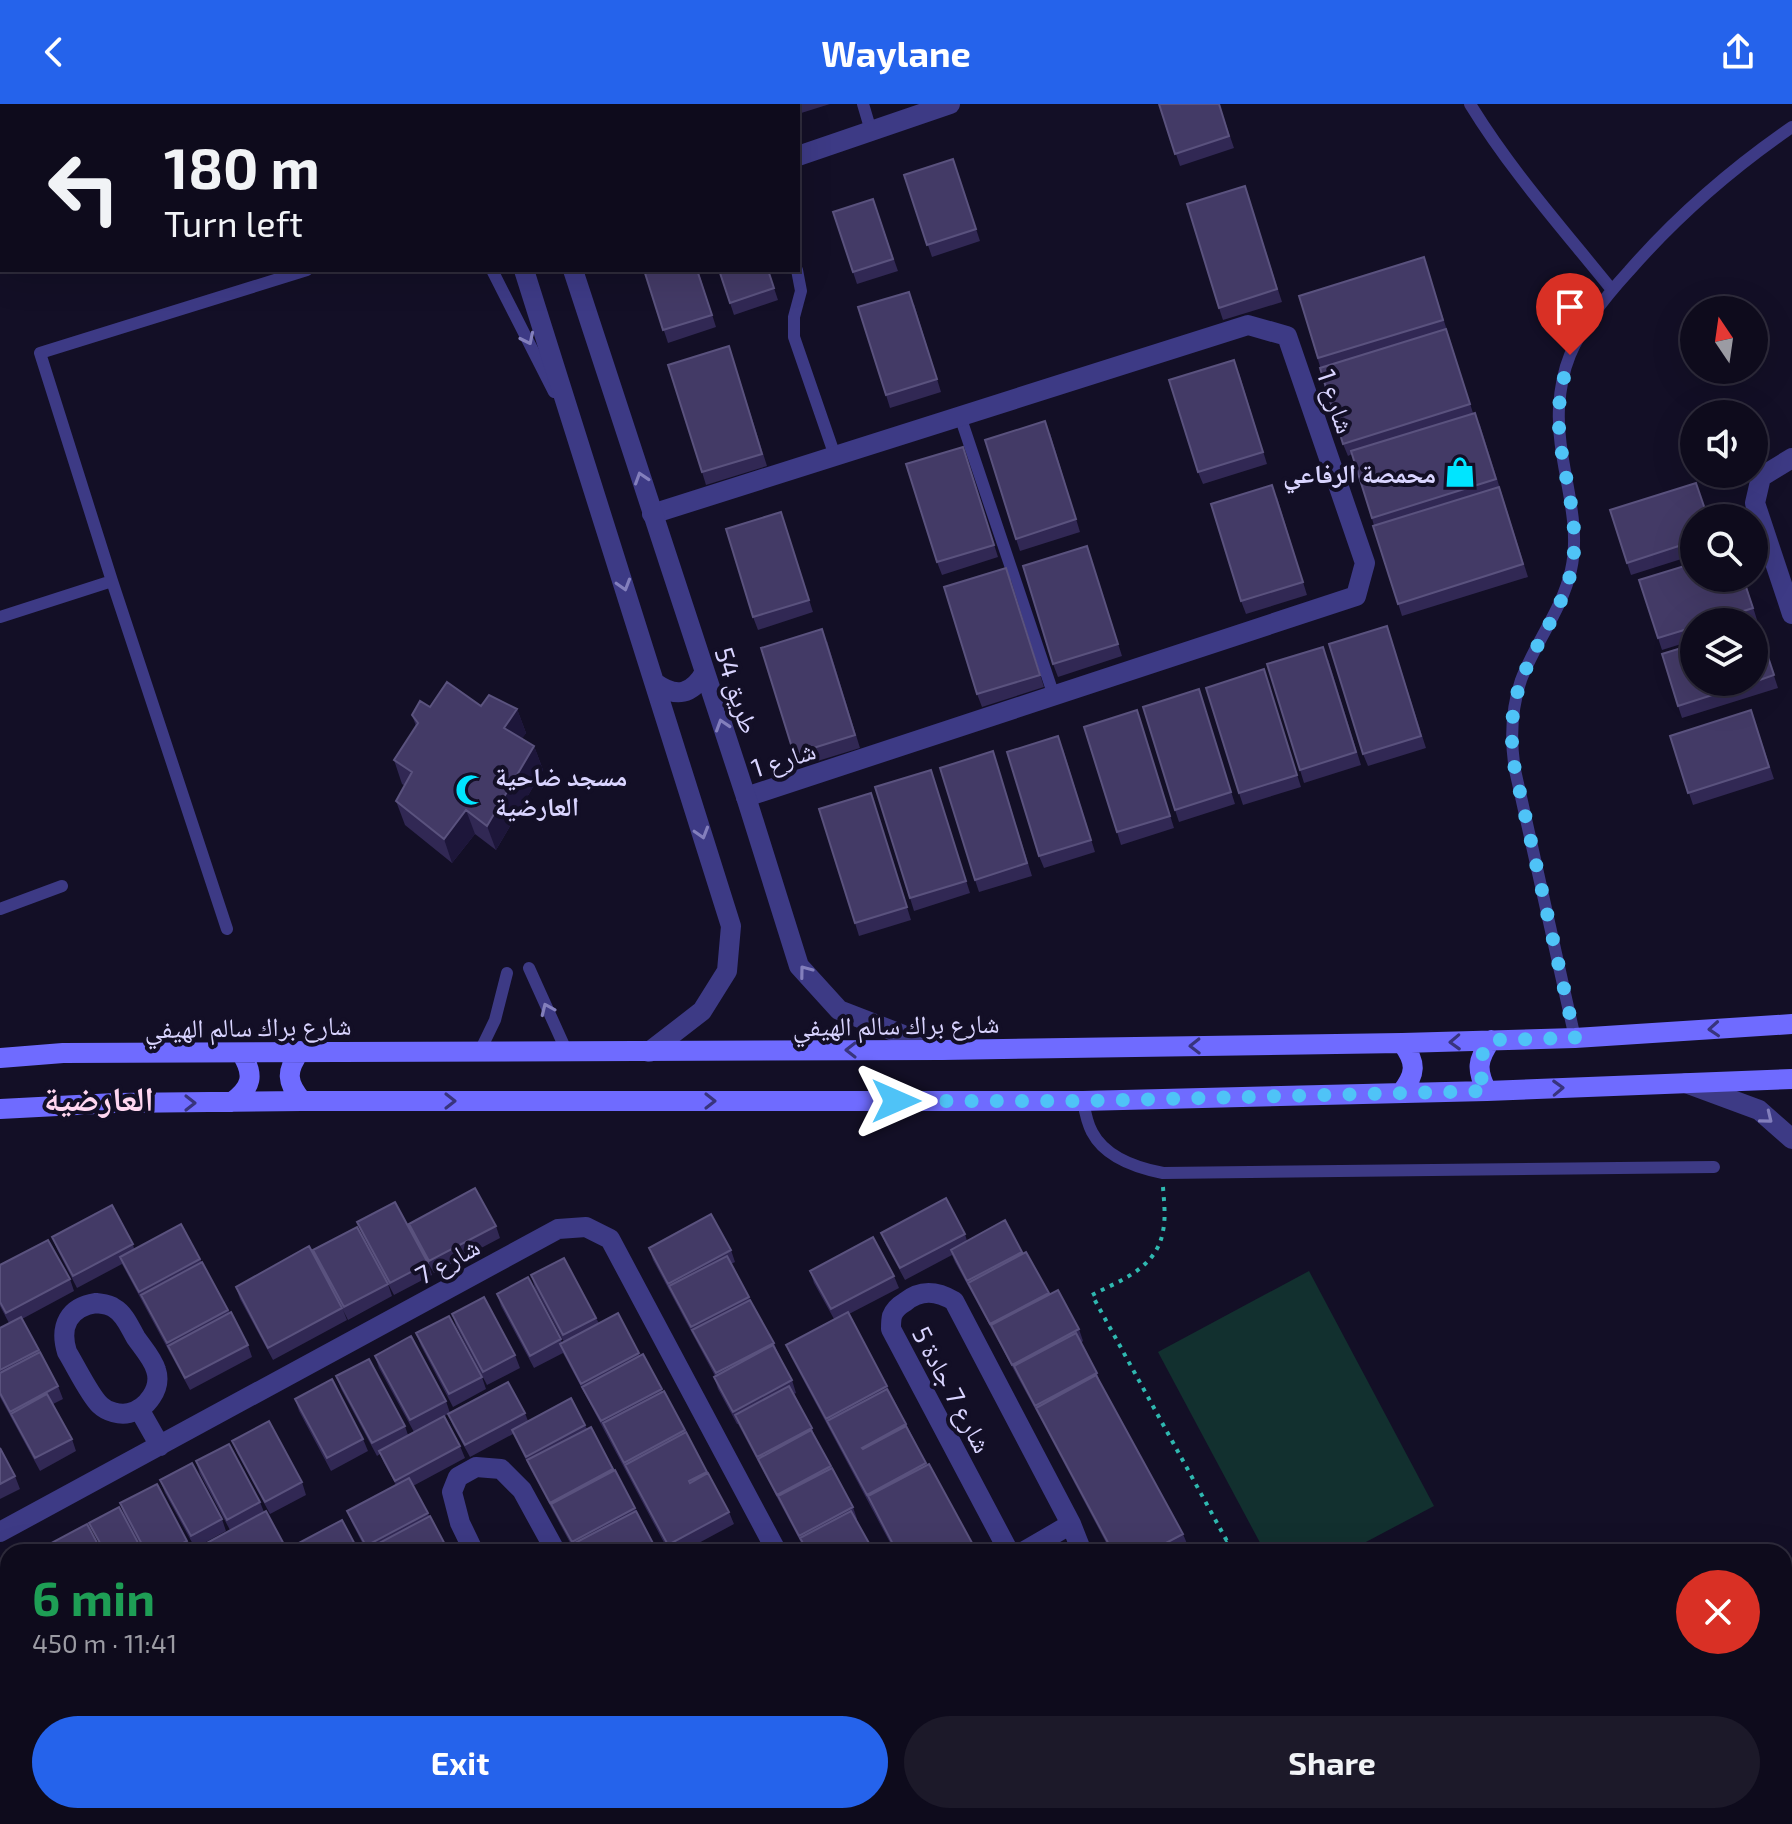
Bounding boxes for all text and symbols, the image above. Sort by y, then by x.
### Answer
icon: back [32,30,76,74]
icon: share [1716,30,1760,74]
text: Waylane [821,31,971,74]
text: 180 m [164,133,320,200]
icon: left [32,136,136,240]
text: Turn left [164,201,303,244]
pin [1536,273,1604,355]
icon: arrive [1548,285,1592,329]
north arrow [1680,296,1768,384]
map controls [1680,296,1768,696]
one-way arrow [518,331,534,346]
street label: شارع 1 [1310,365,1362,438]
button: sound [1680,400,1768,488]
shop icon: محمصة الرفاعي [1443,455,1477,489]
place label: محمصة الرفاعي [1283,457,1436,494]
one-way arrow [634,472,650,486]
button: search [1680,504,1768,592]
one-way arrow [615,577,631,591]
button: layers [1680,608,1768,696]
street label: طريق 54 [708,643,766,738]
one-way arrow [716,719,732,733]
street label: شارع 1 [747,733,820,785]
place label: مسجد ضاحية العارضية [495,760,627,821]
mosque icon: مسجد ضاحية العارضية [454,773,488,807]
one-way arrow [693,825,709,839]
one-way arrow [801,965,815,980]
one-way arrow [541,1003,557,1017]
street label: شارع براك سالم الهيفي [792,1007,1000,1048]
street label: شارع براك سالم الهيفي [144,1009,352,1050]
one-way arrow [1707,1020,1720,1037]
one-way arrow [1448,1033,1461,1050]
one-way arrow [1188,1037,1201,1055]
one-way arrow [844,1041,857,1059]
position arrow [854,1059,938,1143]
district label: العارضية [44,1077,154,1118]
one-way arrow [1552,1080,1565,1097]
one-way arrow [444,1092,457,1110]
one-way arrow [704,1092,717,1110]
one-way arrow [184,1094,197,1112]
one-way arrow [1758,1108,1772,1123]
street label: شارع 7 [410,1230,485,1292]
street label: شارع 7 جادة 5 [905,1321,999,1458]
text: 6 min [32,1568,155,1626]
button: close [1676,1570,1760,1654]
text: 450 m · 11:41 [32,1627,177,1658]
button: Exit [32,1716,888,1808]
button: Share [904,1716,1760,1808]

